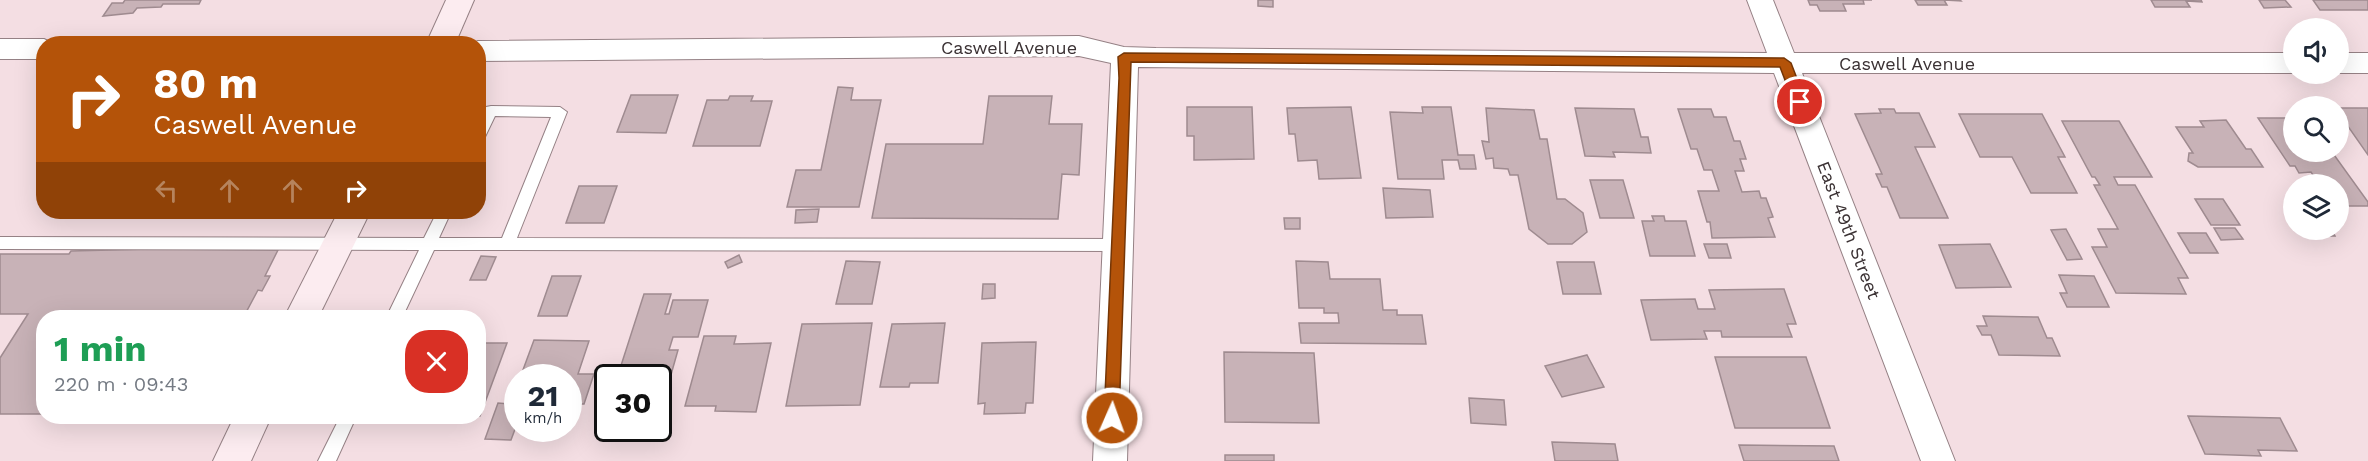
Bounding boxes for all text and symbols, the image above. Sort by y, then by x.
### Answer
map controls [2283,18,2349,240]
button: sound [2283,18,2349,84]
street label: Caswell Avenue [941,37,1077,58]
street label: Caswell Avenue [1839,53,1975,74]
text: 80 m [153,59,258,108]
icon: right [54,60,132,138]
pin [1774,76,1825,127]
icon: arrive [1783,85,1816,118]
button: search [2283,96,2349,162]
text: Caswell Avenue [153,109,357,141]
street label: East 49th Street [1813,158,1885,302]
icon: left [150,174,183,207]
icon: ahead [213,174,246,207]
icon: ahead [276,174,309,207]
icon: right [339,174,372,207]
button: layers [2283,174,2349,240]
text: 1 min [54,328,146,370]
button: close [405,330,468,393]
speed limit sign: 30 [594,364,672,442]
text: 220 m · 09:43 [54,372,188,396]
text: 21 [528,378,558,413]
position arrow [1080,386,1144,450]
text: km/h [524,409,562,427]

